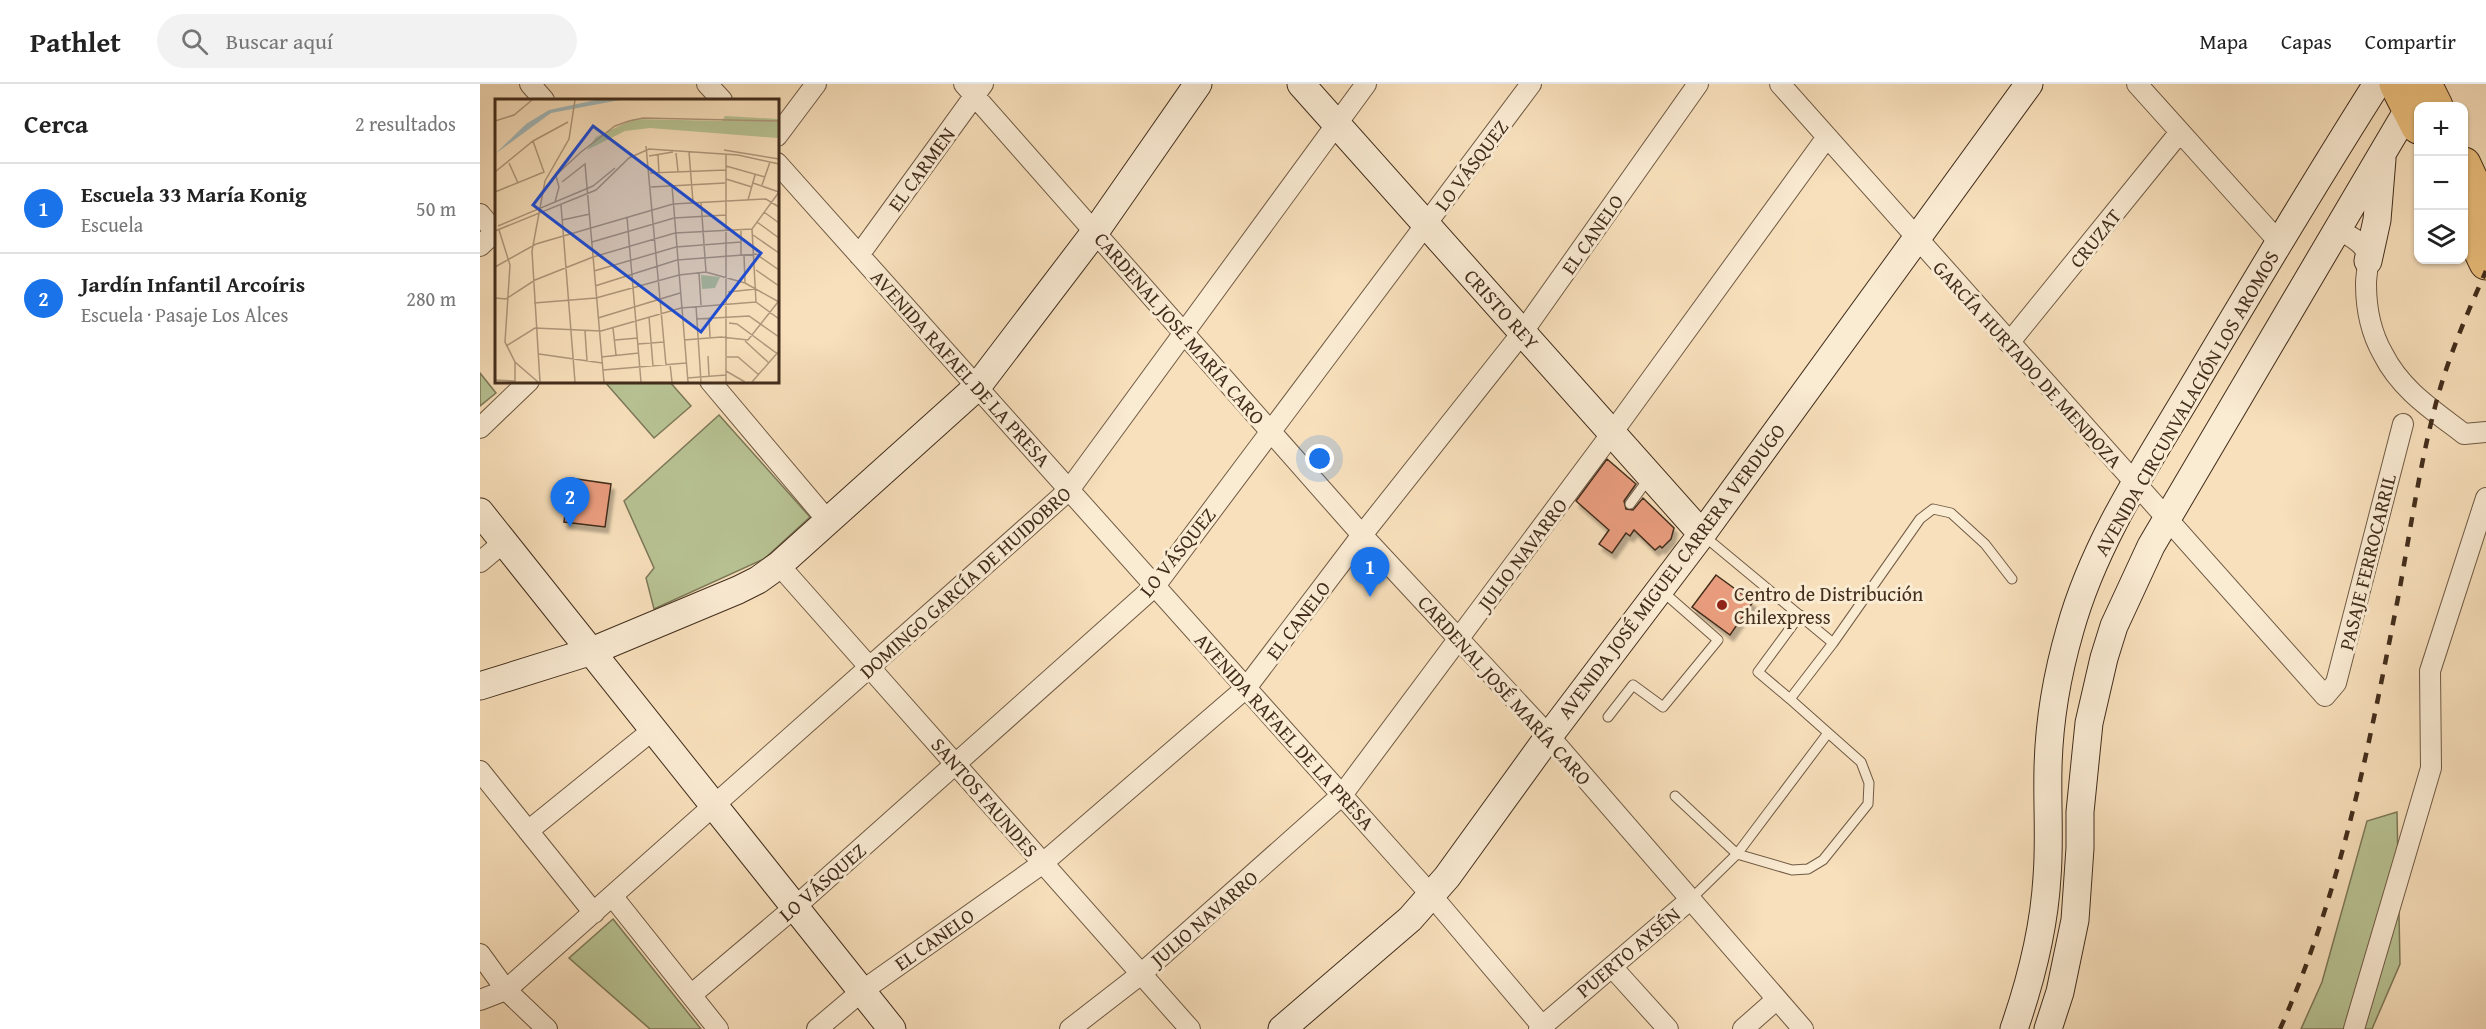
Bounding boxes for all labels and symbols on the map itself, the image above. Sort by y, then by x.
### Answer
inset map [495,99,778,382]
street label: LO VÁSQUEZ [1427,113,1515,217]
street label: EL CARMEN [881,121,961,217]
street label: EL CANELO [1554,188,1630,280]
street label: CRUZAT [2062,202,2128,274]
street label: CARDENAL JOSÉ MARÍA CARO [1088,225,1272,431]
street label: AVENIDA CIRCUNVALACIÓN LOS AROMOS [2086,245,2286,561]
street label: GARCÍA HURTADO DE MENDOZA [1927,254,2129,474]
street label: CRISTO REY [1458,262,1546,356]
street label: AVENIDA RAFAEL DE LA PRESA [864,263,1058,473]
street label: AVENIDA JOSÉ MIGUEL CARRERA VERDUGO [1550,417,1792,725]
your location [1305,444,1334,473]
street label: PASAJE FERROCARRIL [2331,471,2403,653]
pin: 2 [550,478,590,527]
street label: DOMINGO GARCÍA DE HUIDOBRO [853,479,1077,685]
street label: JULIO NAVARRO [1468,492,1574,619]
street label: LO VÁSQUEZ [1132,501,1222,603]
pin: 1 [1350,548,1390,597]
street label: EL CANELO [1259,575,1337,665]
place label: Centro de Distribución Chilexpress [1734,579,1923,631]
street label: CARDENAL JOSÉ MARÍA CARO [1412,588,1598,792]
marker: Centro de Distribución Chilexpress [1715,598,1729,612]
street label: AVENIDA RAFAEL DE LA PRESA [1188,626,1382,836]
street label: SANTOS FAUNDES [925,731,1045,863]
street label: LO VÁSQUEZ [772,836,872,928]
street label: JULIO NAVARRO [1142,863,1264,975]
street label: PUERTO AYSÉN [1570,900,1686,1004]
street label: EL CANELO [888,901,980,977]

